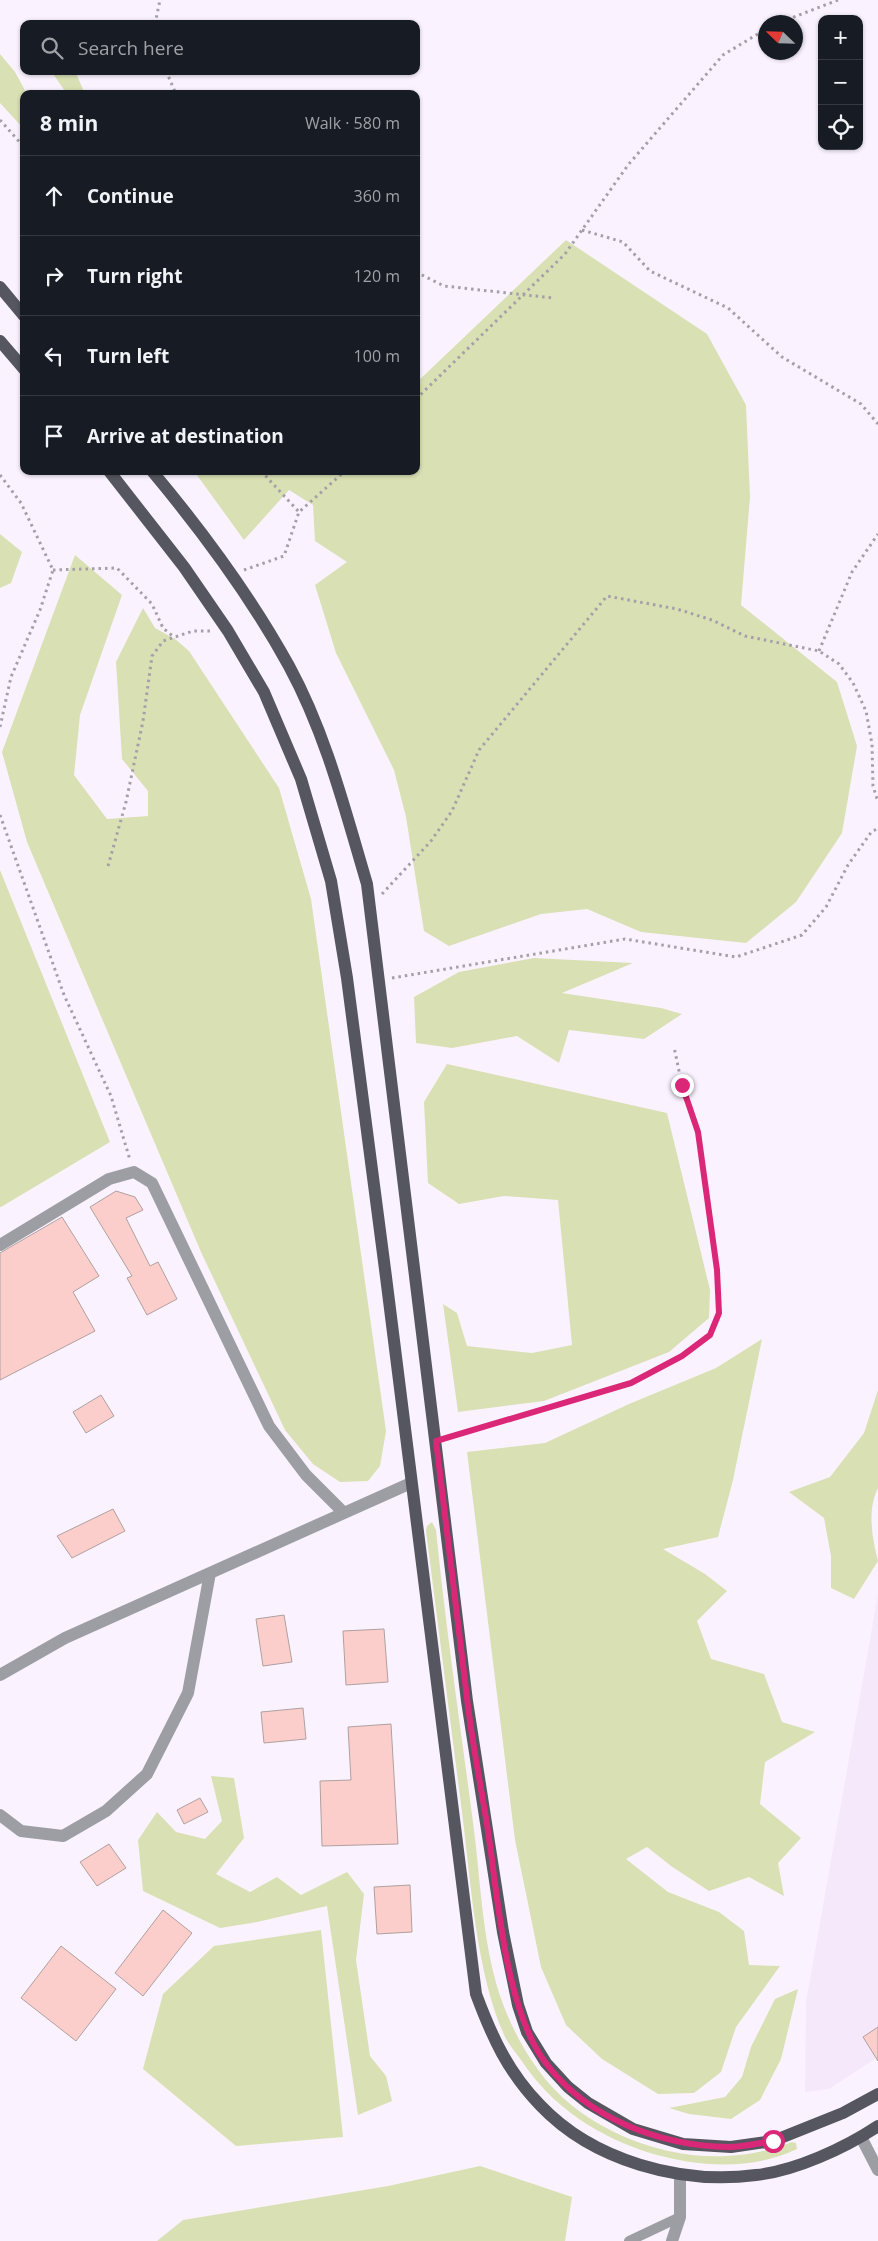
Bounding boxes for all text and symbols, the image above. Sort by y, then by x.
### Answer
north arrow [758,15,803,60]
map controls [818,15,863,150]
button: + [818,15,863,60]
search box [20,20,420,75]
icon: search [38,34,66,62]
text: Search here [78,35,184,61]
button: − [818,60,863,105]
button: locate [818,105,863,150]
text: 8 min [40,109,98,137]
text: Walk · 580 m [305,112,400,134]
icon: ahead [40,182,68,210]
text: Continue [87,183,174,209]
text: 360 m [354,185,400,207]
icon: right [40,262,68,290]
text: Turn right [87,263,182,289]
text: 120 m [354,265,400,287]
icon: left [40,342,68,370]
text: Turn left [87,343,169,369]
text: 100 m [354,345,400,367]
icon: arrive [40,422,68,450]
text: Arrive at destination [87,423,284,449]
route end [671,1074,694,1097]
route start [762,2130,785,2153]

